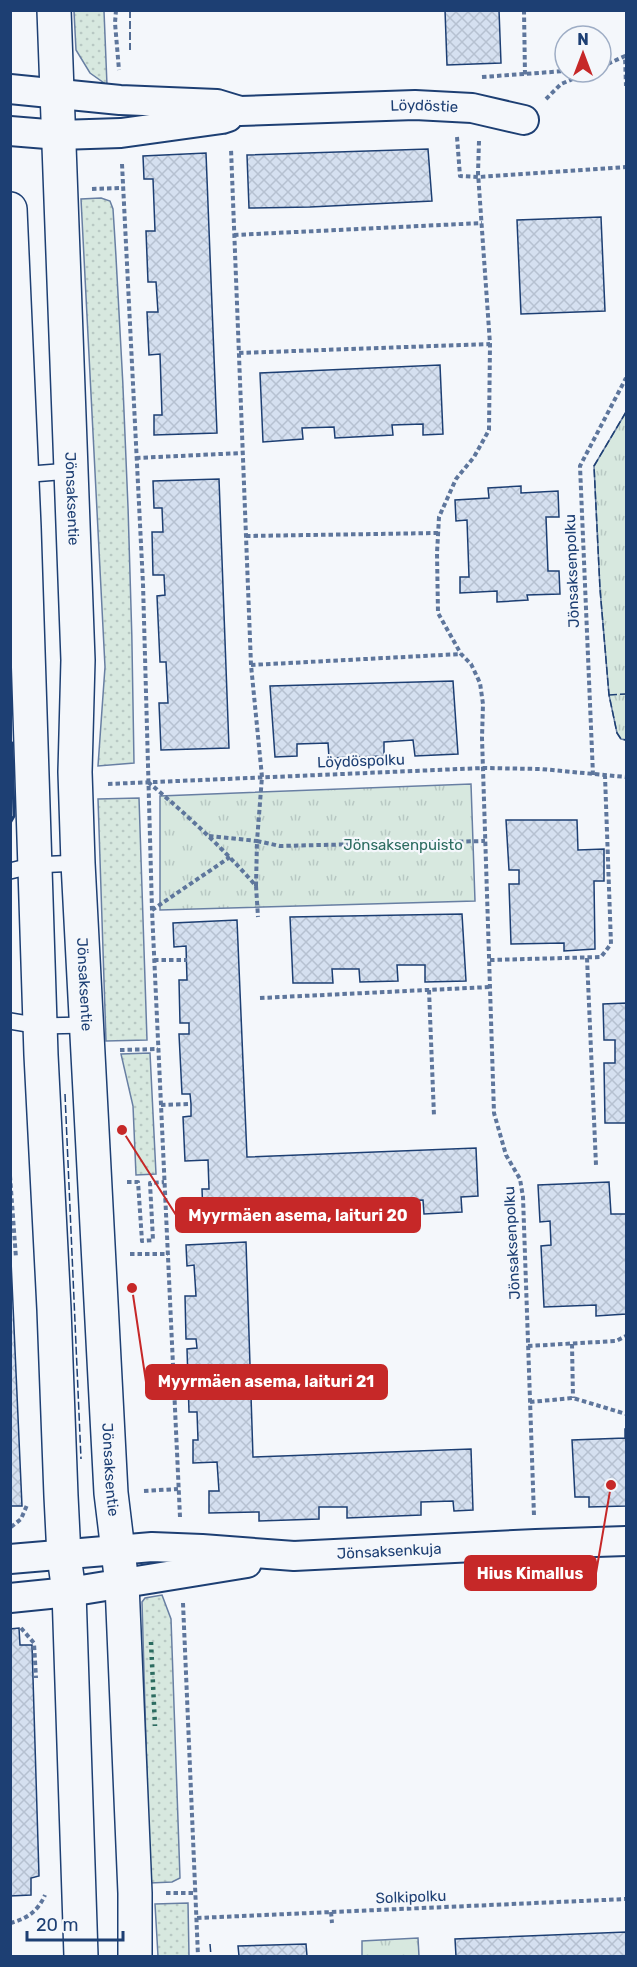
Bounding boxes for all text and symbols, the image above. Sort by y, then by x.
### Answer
north arrow [553,24,613,84]
text: N [577,30,589,49]
street label: Löydöstie [390,96,459,116]
street label: Jönsaksentie [61,451,83,546]
street label: Jönsaksenpolku [561,514,583,628]
street label: Löydöspolku [317,750,405,772]
park label: Jönsaksenpuisto [343,836,463,854]
street label: Jönsaksentie [73,937,96,1032]
street label: Jönsaksenpolku [500,1186,524,1300]
callout: Myyrmäen asema, laituri 20 [176,1198,420,1232]
text: Myyrmäen asema, laituri 20 [188,1206,408,1225]
callout: Myyrmäen asema, laituri 21 [146,1365,387,1399]
text: Myyrmäen asema, laituri 21 [158,1372,374,1391]
street label: Jönsaksentie [98,1422,123,1517]
street label: Jönsaksenkuja [336,1540,442,1563]
callout: Hius Kimallus [465,1556,596,1590]
text: Hius Kimallus [477,1564,583,1583]
street label: Solkipolku [375,1887,447,1907]
scale bar [27,1904,123,1942]
text: 20 m [36,1914,78,1936]

